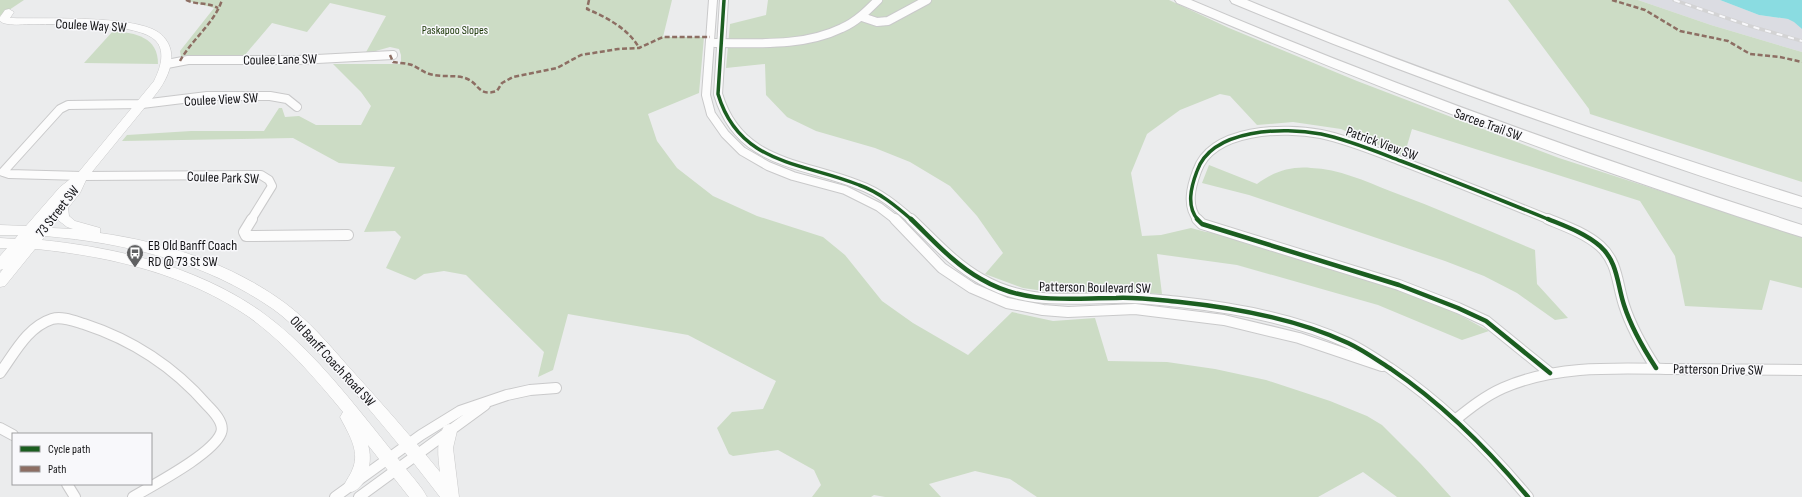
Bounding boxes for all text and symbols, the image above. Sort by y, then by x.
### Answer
street label: Coulee Way SW [55,15,127,36]
park label: Paskapoo Slopes [422,23,488,38]
street label: Coulee Lane SW [243,50,317,69]
street label: Coulee View SW [184,89,258,110]
street label: Sarcee Trail SW [1452,104,1524,145]
street label: Patrick View SW [1344,123,1420,164]
street label: Coulee Park SW [187,168,259,187]
street label: 73 Street SW [32,182,83,240]
place label: EB Old Banff Coach RD @ 73 St SW [148,237,237,270]
bus stop icon: EB Old Banff Coach RD @ 73 St SW [125,243,145,268]
street label: Patterson Boulevard SW [1039,278,1151,297]
street label: Old Banff Coach Road SW [286,312,379,410]
street label: Patterson Drive SW [1673,360,1763,379]
legend [12,433,152,485]
text: Cycle path [48,442,90,457]
text: Path [48,462,66,477]

